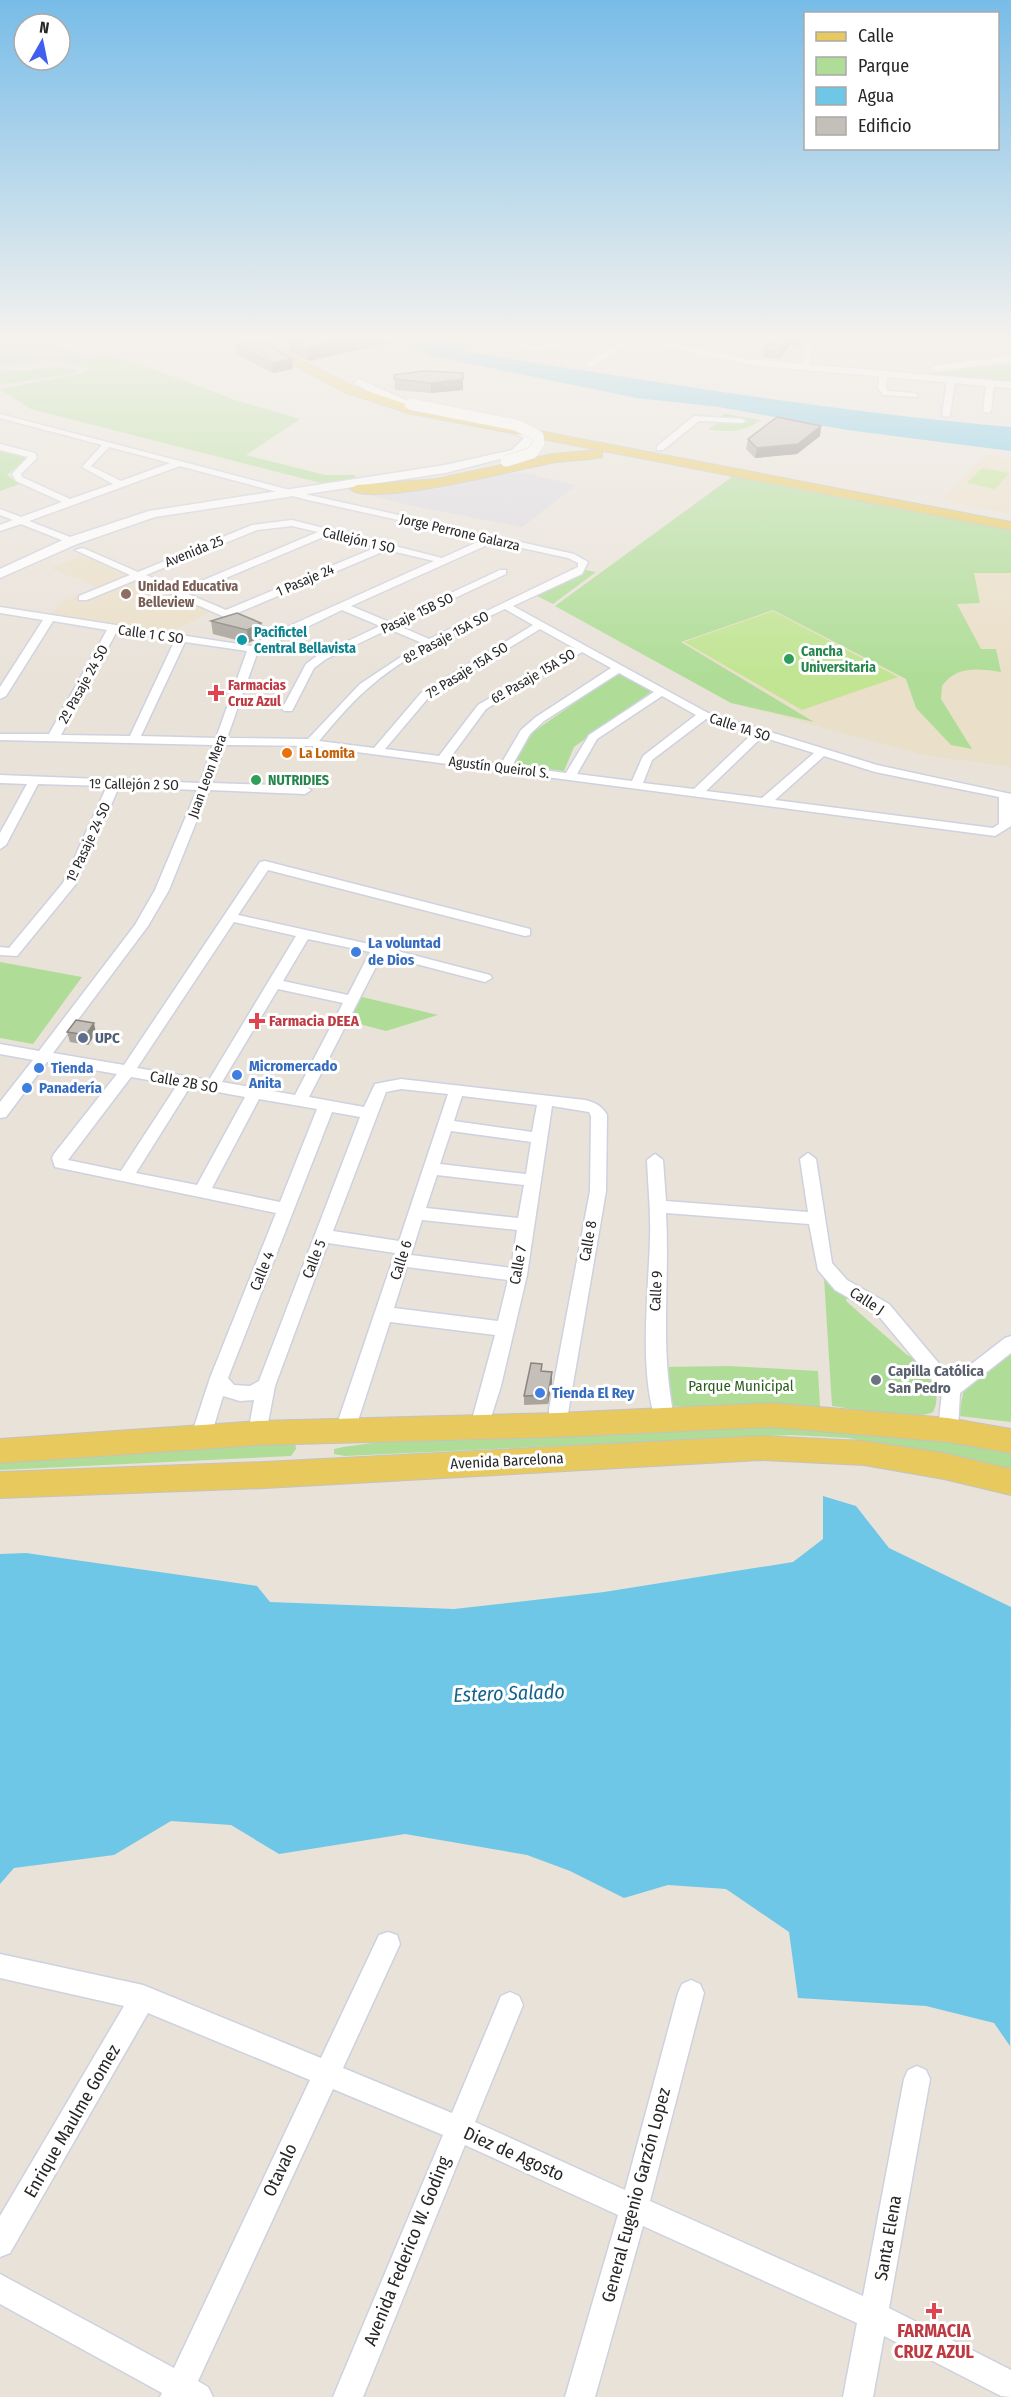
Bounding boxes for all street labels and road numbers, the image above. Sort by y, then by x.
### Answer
street label: Jorge Perrone Galarza [398,510,522,555]
street label: Callejón 1 SO [321,524,397,557]
street label: Avenida 25 [162,532,226,571]
street label: 1 Pasaje 24 [274,561,337,600]
street label: Pasaje 15B SO [378,589,456,638]
street label: 8º Pasaje 15A SO [400,608,492,667]
street label: Calle 1 C SO [117,621,185,648]
street label: 7º Pasaje 15A SO [423,638,511,702]
street label: 2º Pasaje 24 SO [55,642,112,727]
street label: 6º Pasaje 15A SO [488,645,579,707]
street label: Calle 1A SO [707,710,773,745]
street label: Juan Leon Mera [184,732,231,820]
street label: Agustín Queirol S. [448,753,550,782]
street label: 1º Callejón 2 SO [89,775,179,794]
street label: 1º Pasaje 24 SO [62,799,115,885]
street label: Calle 2B SO [149,1067,219,1097]
street label: Calle 8 [576,1219,600,1263]
street label: Calle 5 [298,1237,330,1281]
street label: Calle 6 [386,1238,416,1282]
street label: Calle 7 [506,1244,530,1286]
street label: Calle 4 [246,1249,278,1293]
street label: Calle 9 [646,1270,666,1312]
street label: Calle J [846,1283,888,1319]
street label: Avenida Barcelona [450,1449,564,1473]
street label: Enrique Maulme Gomez [19,2041,125,2201]
street label: General Eugenio Garzón Lopez [597,2085,675,2305]
street label: Diez de Agosto [460,2122,568,2186]
street label: Otavalo [258,2140,302,2200]
street label: Avenida Federico W. Goding [359,2153,455,2349]
street label: Santa Elena [870,2193,906,2282]

